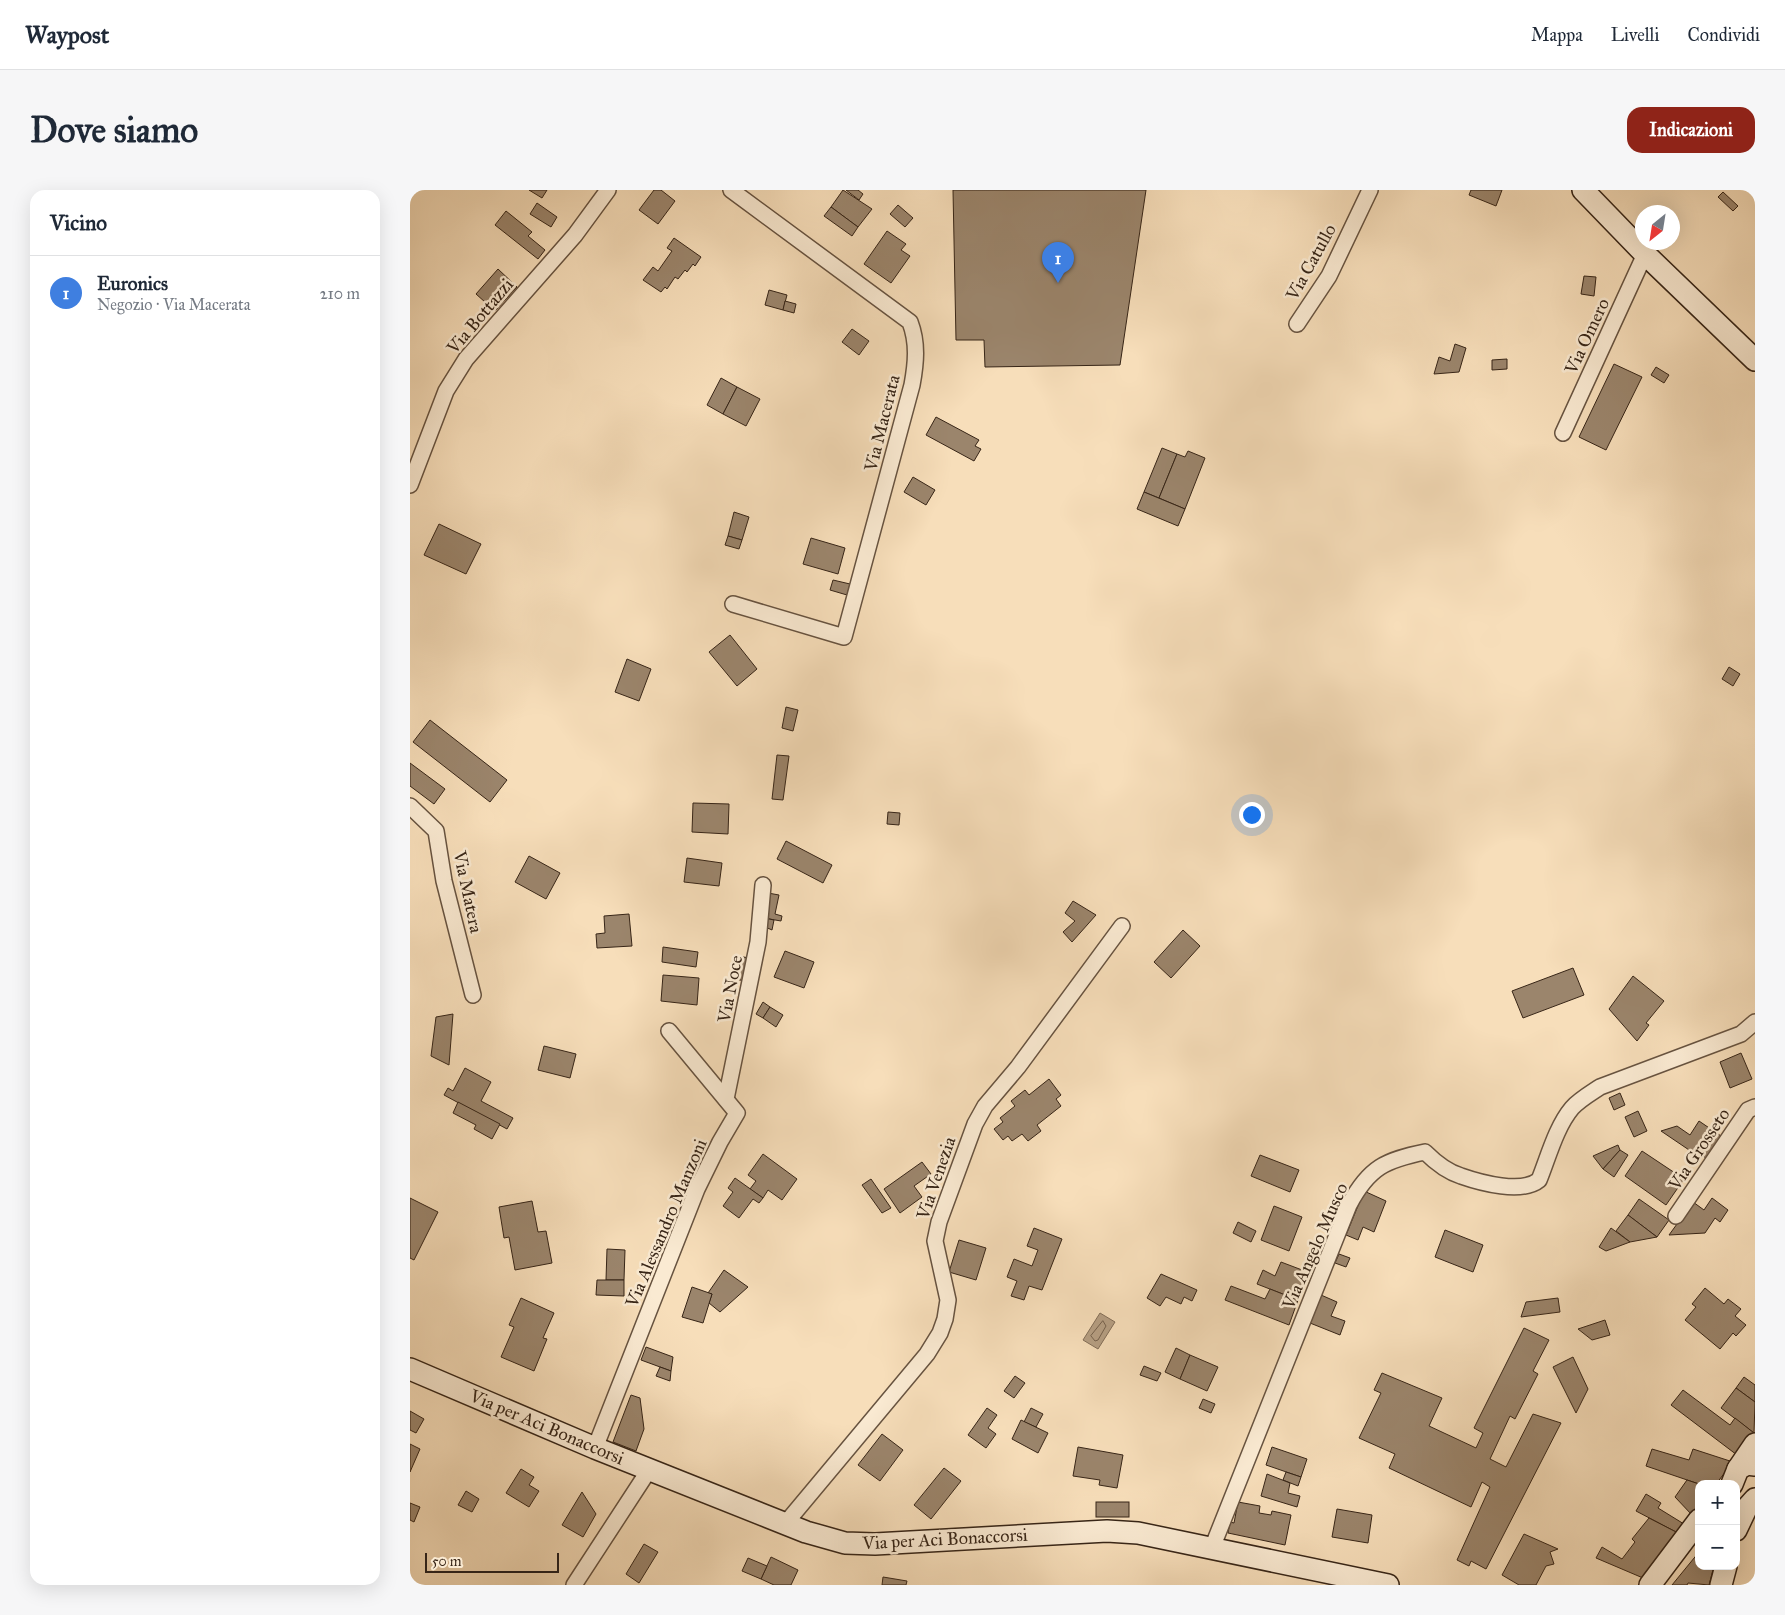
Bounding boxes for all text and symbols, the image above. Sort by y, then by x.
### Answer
text: Waypost [25,20,109,50]
text: Mappa [1531,24,1583,46]
text: Livelli [1611,24,1659,46]
text: Condividi [1687,24,1760,46]
button: Indicazioni [1627,107,1755,153]
text: Dove siamo [30,109,198,152]
north arrow [1635,205,1680,250]
text: Vicino [50,210,107,236]
street label: Via Catullo [1281,220,1341,305]
pin: 1 [1042,242,1074,283]
text: Euronics [97,272,168,295]
street label: Via Bottazzi [441,274,518,359]
text: 1 [63,284,69,303]
text: 210 m [320,284,360,303]
text: Negozio · Via Macerata [97,295,250,314]
street label: Via Omero [1559,295,1614,378]
street label: Via Macerata [859,372,905,474]
your location [1239,802,1265,828]
street label: Via Matera [448,848,488,935]
street label: Via Noce [713,953,747,1026]
street label: Via Grosseto [1663,1104,1734,1195]
street label: Via Venezia [911,1133,960,1223]
street label: Via Alessandro Manzoni [620,1135,711,1311]
street label: Via Angelo Musco [1277,1179,1354,1314]
street label: Via per Aci Bonaccorsi [466,1384,628,1469]
map controls [1695,1480,1740,1570]
button: + [1695,1480,1740,1525]
street label: Via per Aci Bonaccorsi [861,1524,1028,1554]
button: − [1695,1525,1740,1570]
scale bar [425,1550,559,1573]
text: 50 m [432,1553,461,1570]

